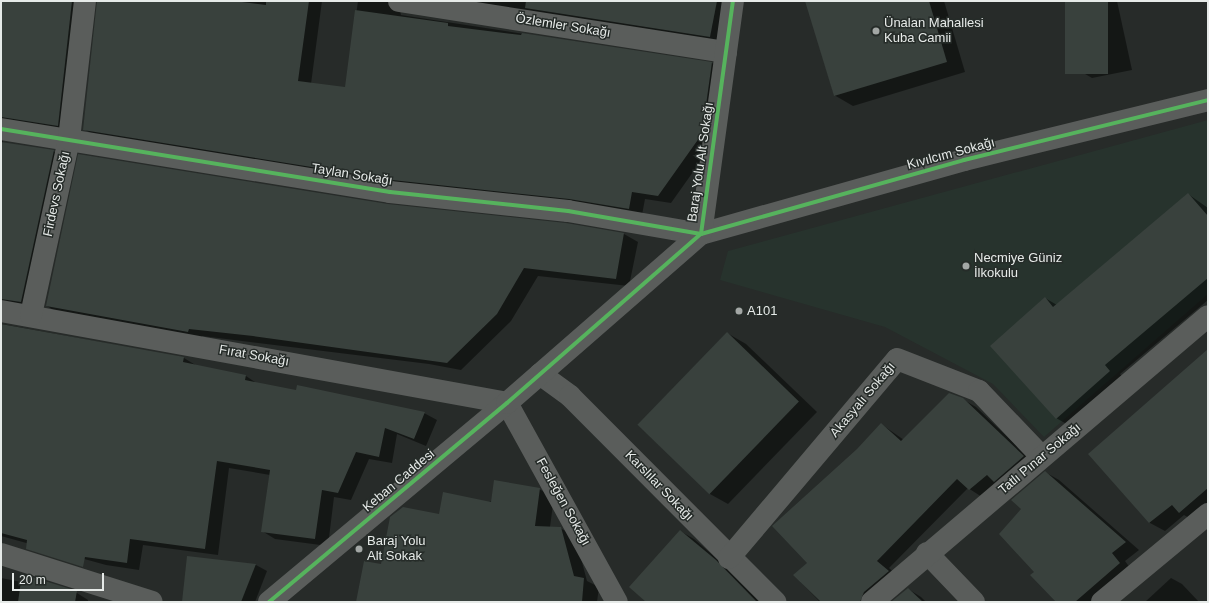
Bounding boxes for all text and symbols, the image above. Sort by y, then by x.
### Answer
street label: Özlemler Sokağı [514,11,612,41]
place label: Ünalan Mahallesi Kuba Camii [884,16,984,47]
marker: Ünalan Mahallesi Kuba Camii [871,26,881,36]
street label: Baraj Yolu Alt Sokağı [685,101,717,223]
street label: Kıvılcım Sokağı [905,135,997,173]
street label: Firdevs Sokağı [40,150,74,238]
street label: Taylan Sokağı [310,161,394,189]
place label: Necmiye Güniz İlkokulu [974,251,1062,282]
marker: Necmiye Güniz İlkokulu [961,261,971,271]
place label: A101 [747,303,777,319]
marker: A101 [734,306,744,316]
street label: Fırat Sokağı [218,342,290,370]
street label: Akasyalı Sokağı [827,359,899,441]
street label: Tatlı Pınar Sokağı [996,420,1084,498]
street label: Keban Caddesi [360,446,438,516]
street label: Karslılar Sokağı [622,448,696,524]
street label: Fesleğen Sokağı [533,456,593,548]
place label: Baraj Yolu Alt Sokak [367,534,426,565]
marker: Baraj Yolu Alt Sokak [354,544,364,554]
scale bar [14,565,106,591]
text: 20 m [19,573,46,587]

